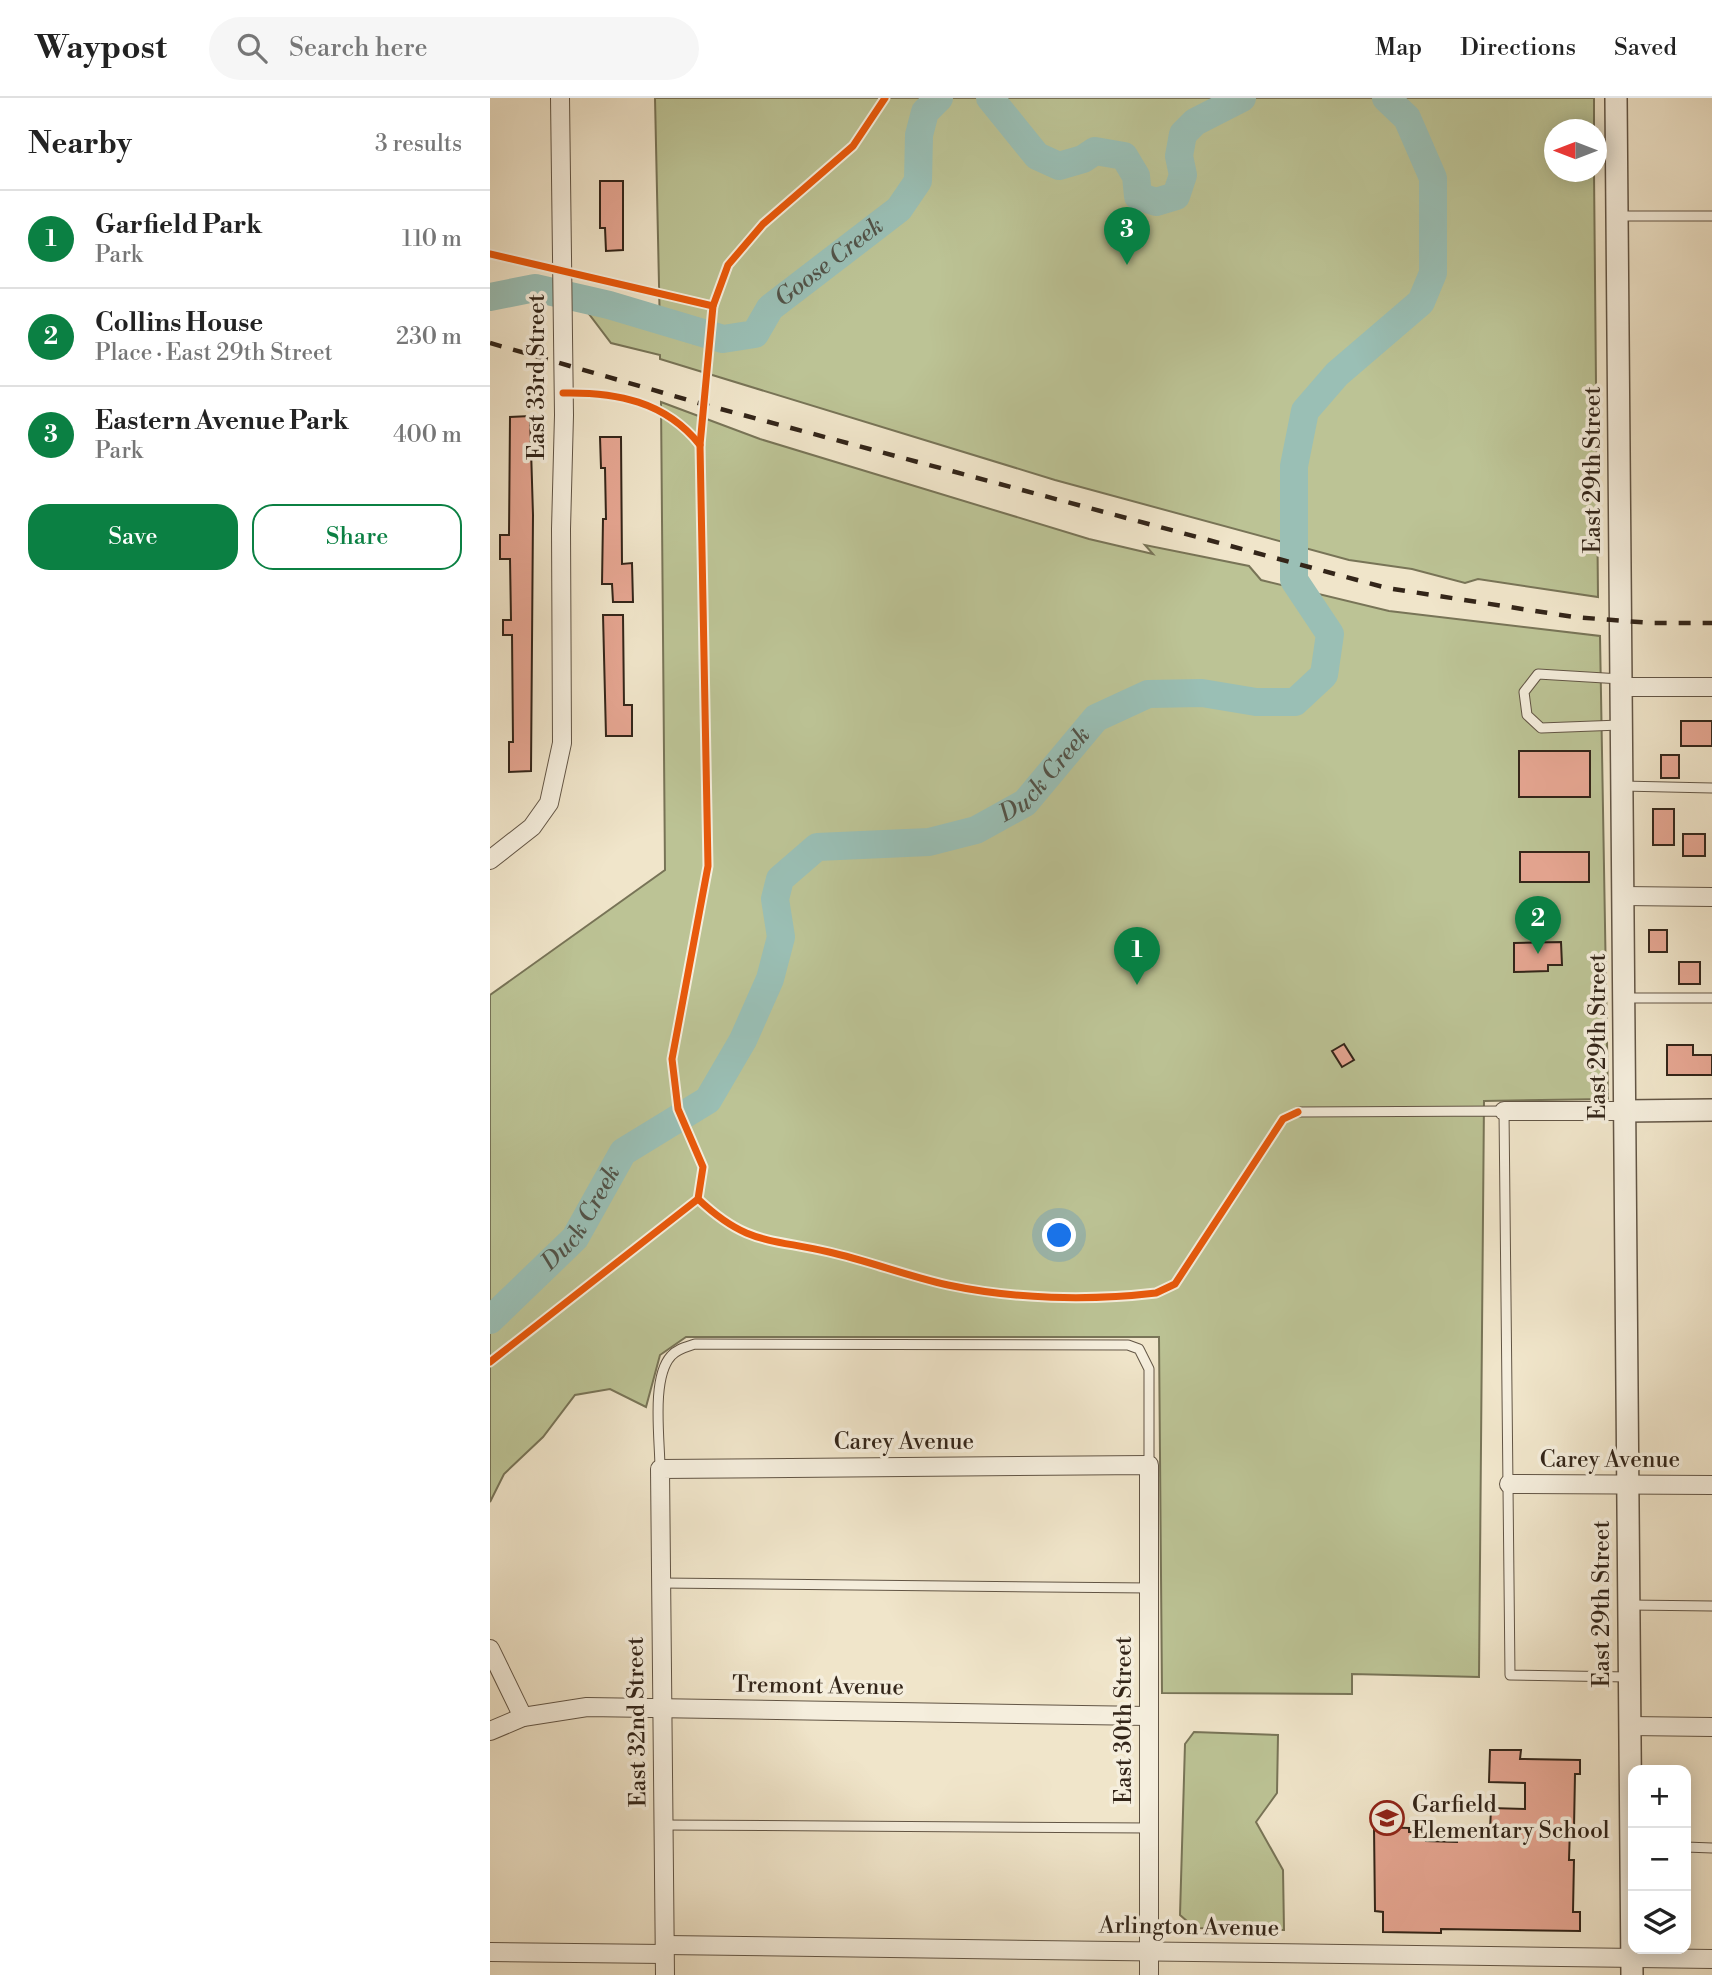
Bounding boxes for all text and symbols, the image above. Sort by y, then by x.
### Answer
search box [209,17,699,80]
text: Waypost [35,28,167,69]
icon: search [233,29,271,67]
text: Search here [289,32,428,64]
text: Map [1375,33,1422,63]
text: Directions [1460,33,1576,63]
text: Saved [1614,33,1677,63]
north arrow [1544,119,1607,182]
text: Nearby [28,125,132,163]
text: 3 results [375,130,462,158]
pin: 3 [1104,207,1150,265]
text: Garfield Park [95,209,262,241]
water label: Goose Creek [769,211,890,314]
text: 1 [45,225,57,253]
text: 110 m [402,225,462,253]
text: Park [95,241,143,269]
street label: East 33rd Street [523,294,551,460]
text: Collins House [95,307,263,339]
text: 2 [44,323,58,351]
text: 230 m [396,323,462,351]
text: Place · East 29th Street [95,339,333,367]
street label: East 29th Street [1579,386,1607,554]
text: Eastern Avenue Park [95,405,349,437]
text: 3 [44,421,58,449]
text: 400 m [393,421,462,449]
text: Park [95,437,143,465]
button: Save [28,504,238,570]
button: Share [252,504,462,570]
water label: Duck Creek [993,721,1097,830]
pin: 2 [1515,896,1561,954]
pin: 1 [1114,927,1160,985]
street label: East 29th Street [1584,953,1612,1121]
water label: Duck Creek [534,1160,627,1278]
your location [1042,1218,1076,1252]
street label: Carey Avenue [834,1428,974,1456]
street label: Carey Avenue [1540,1446,1680,1474]
street label: East 29th Street [1588,1520,1616,1688]
street label: East 30th Street [1110,1636,1138,1804]
street label: East 32nd Street [622,1637,652,1807]
street label: Tremont Avenue [732,1671,904,1701]
map controls [1628,1765,1691,1954]
button: + [1628,1765,1691,1828]
place label: Garfield Elementary School [1412,1791,1610,1845]
school or university icon: Garfield Elementary School [1368,1799,1406,1837]
button: − [1628,1828,1691,1891]
button: layers [1628,1891,1691,1954]
street label: Arlington Avenue [1098,1911,1279,1943]

